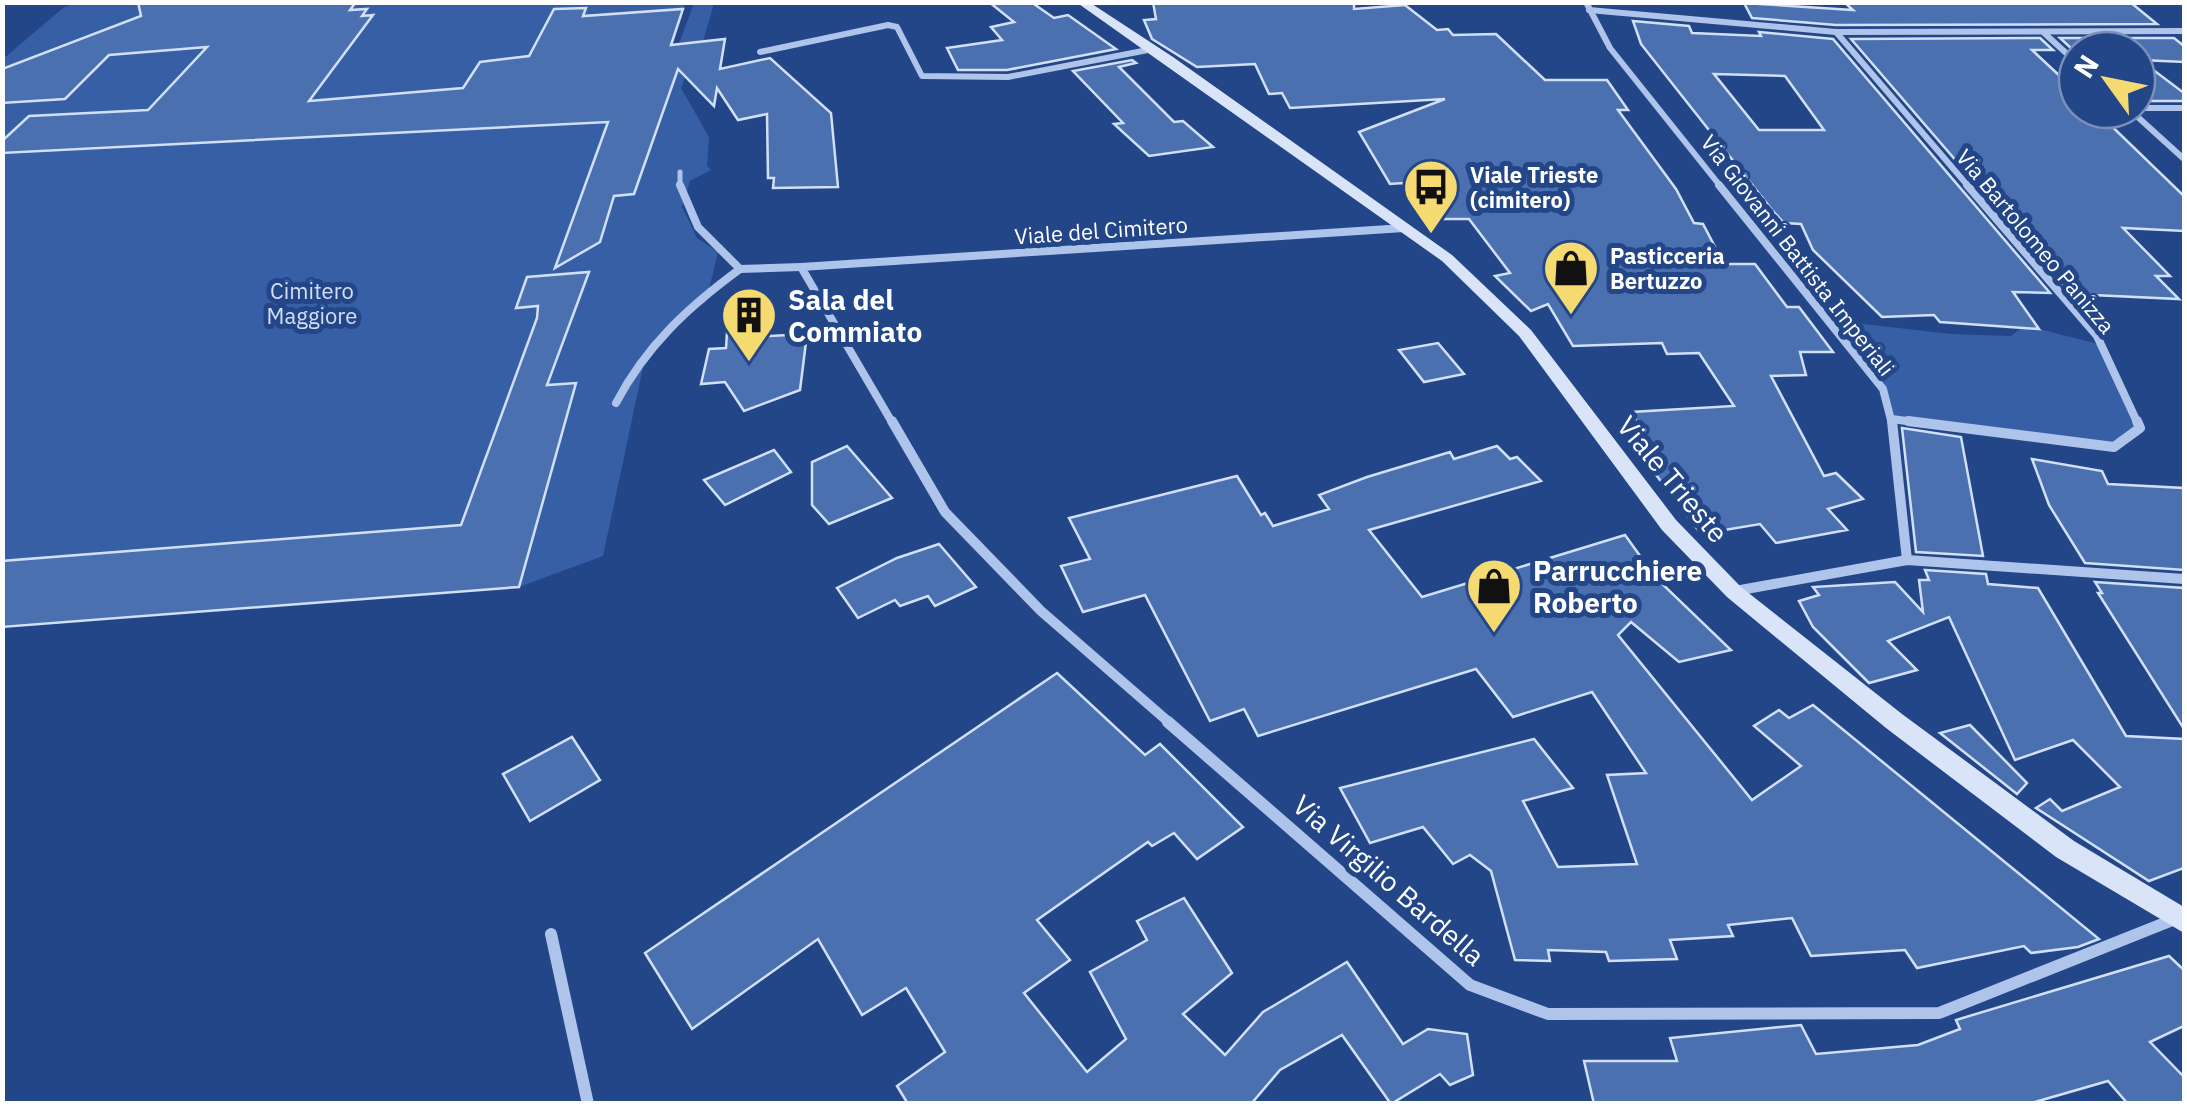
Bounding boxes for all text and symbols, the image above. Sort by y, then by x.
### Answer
north arrow [2057,30,2157,130]
text: N [2065,48,2107,85]
street label: Via Giovanni Battista Imperiali [1695,128,1901,382]
street label: Via Bartolomeo Panizza [1950,143,2122,339]
bus stop icon: Viale Trieste (cimitero) [1401,157,1461,236]
place label: Viale Trieste (cimitero) [1470,160,1598,214]
street label: Viale del Cimitero [1013,209,1189,251]
shop icon: Pasticceria Bertuzzo [1541,238,1601,317]
place label: Pasticceria Bertuzzo [1610,241,1725,295]
park label: Cimitero Maggiore [267,276,357,330]
place label: Sala del Commiato [788,281,922,350]
building icon: Sala del Commiato [719,285,779,364]
street label: Viale Trieste [1609,408,1737,550]
place label: Parrucchiere Roberto [1533,552,1702,621]
shop icon: Parrucchiere Roberto [1464,556,1524,635]
street label: Via Virgilio Bardella [1285,786,1493,974]

